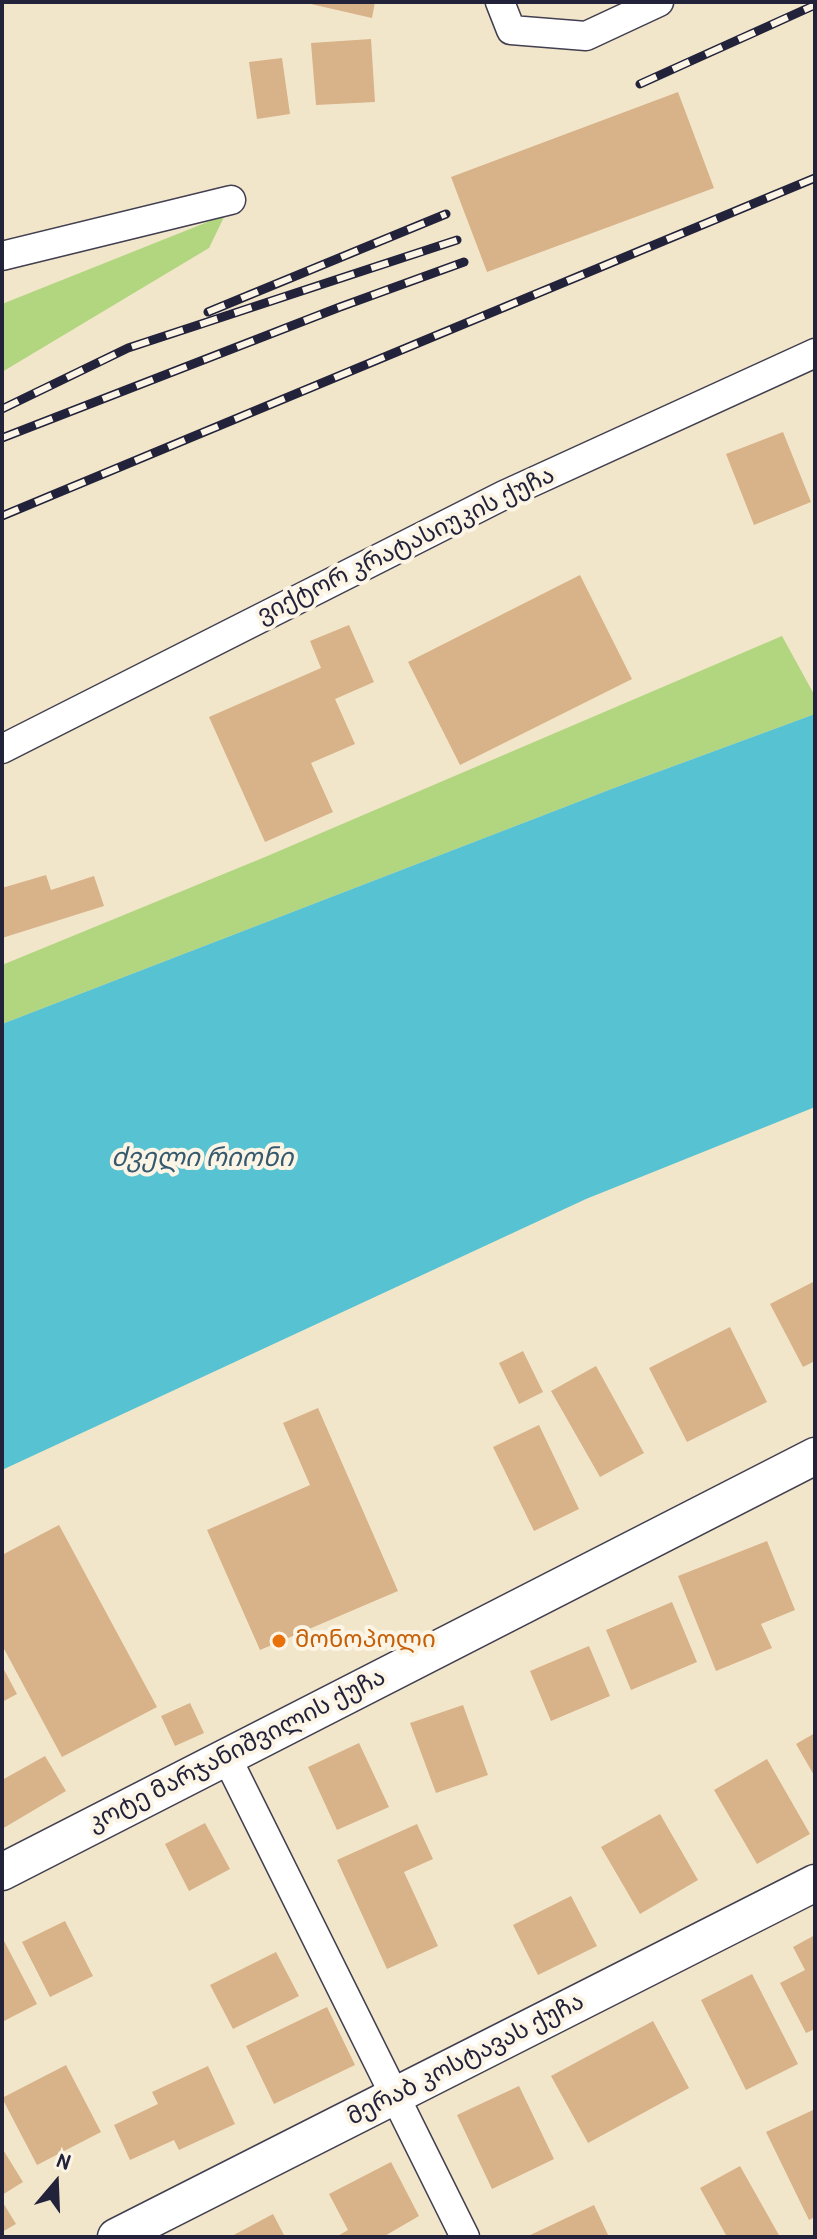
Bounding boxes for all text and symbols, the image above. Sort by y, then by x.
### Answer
street label: ვიქტორ კრატასიუკის ქუჩა [253,461,559,631]
water label: ძველი რიონი [111,1143,293,1175]
place label: მონოპოლი [295,1627,436,1655]
marker: მონოპოლი [270,1632,288,1650]
street label: კოტე მარჯანიშვილის ქუჩა [83,1663,391,1839]
street label: მერაბ კოსტავას ქუჩა [343,1988,589,2132]
north arrow [16,2143,96,2223]
text: N [53,2144,74,2176]

